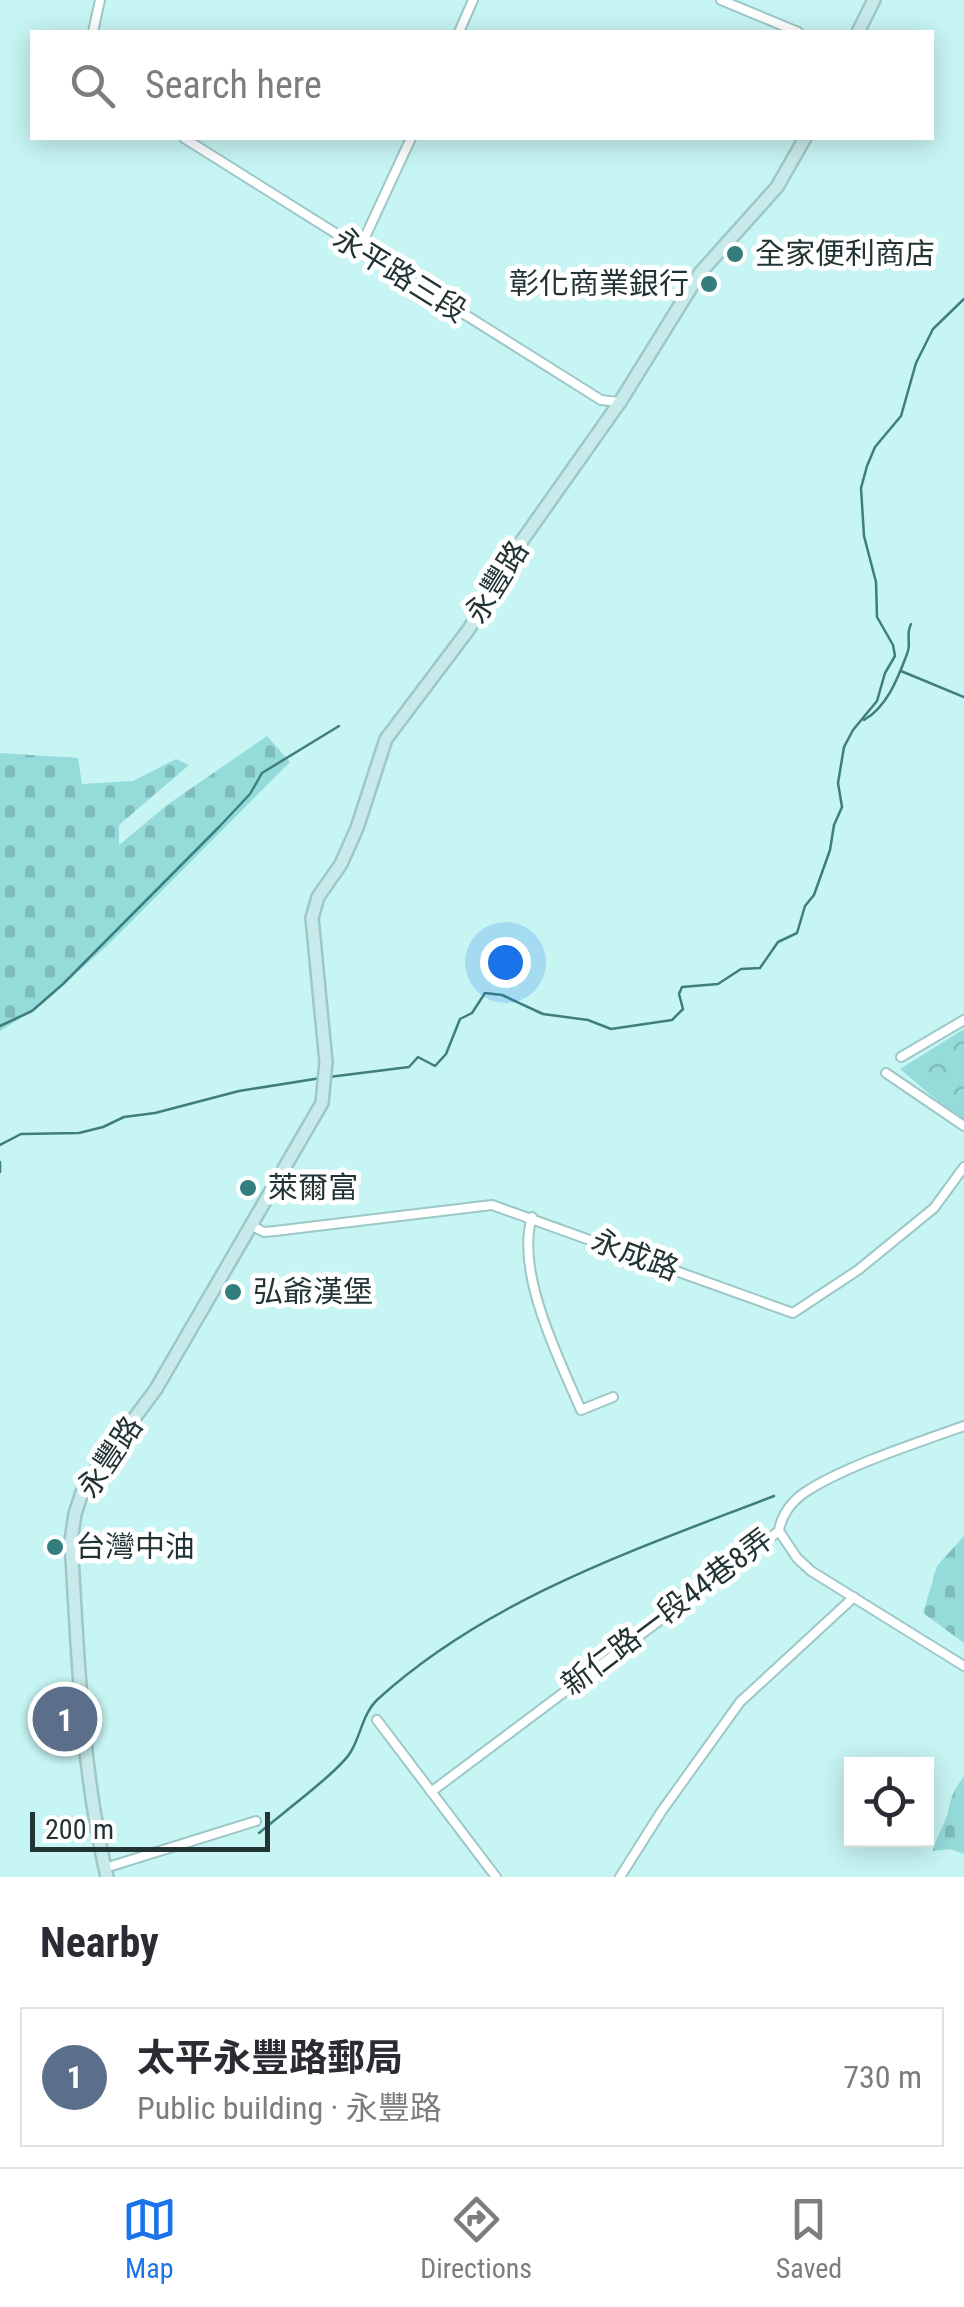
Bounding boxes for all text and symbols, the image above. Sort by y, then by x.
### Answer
search box [30,30,934,140]
icon: search [65,58,120,113]
text: Search here [145,63,322,107]
street label: 永平路三段 [327,220,473,329]
place label: 全家便利商店 [755,236,935,271]
marker: 全家便利商店 [724,243,746,265]
place label: 彰化商業銀行 [509,266,689,301]
marker: 彰化商業銀行 [698,273,720,295]
street label: 永豐路 [458,534,535,629]
your location [480,937,531,988]
place label: 萊爾富 [268,1170,358,1205]
marker: 萊爾富 [237,1177,259,1199]
street label: 永成路 [587,1222,683,1287]
place label: 弘爺漢堡 [253,1274,373,1309]
marker: 弘爺漢堡 [222,1281,244,1303]
street label: 永豐路 [70,1410,149,1504]
street label: 新仁路一段44巷8弄 [555,1521,779,1702]
place label: 台灣中油 [75,1529,195,1564]
marker: 台灣中油 [44,1536,66,1558]
pin: 1 [32,1682,98,1756]
map controls [844,1757,934,1847]
button: locate [844,1757,934,1847]
scale bar [30,1807,270,1852]
text: 200 m [45,1813,114,1846]
text: Nearby [40,1918,159,1967]
text: 太平永豐路郵局 [137,2036,403,2080]
text: 1 [66,2058,83,2096]
text: 730 m [843,2058,922,2096]
text: Public building · 永豐路 [137,2089,442,2127]
tab: Map [122,2192,177,2285]
tab: Directions [420,2192,532,2285]
tab: Saved [776,2192,842,2285]

